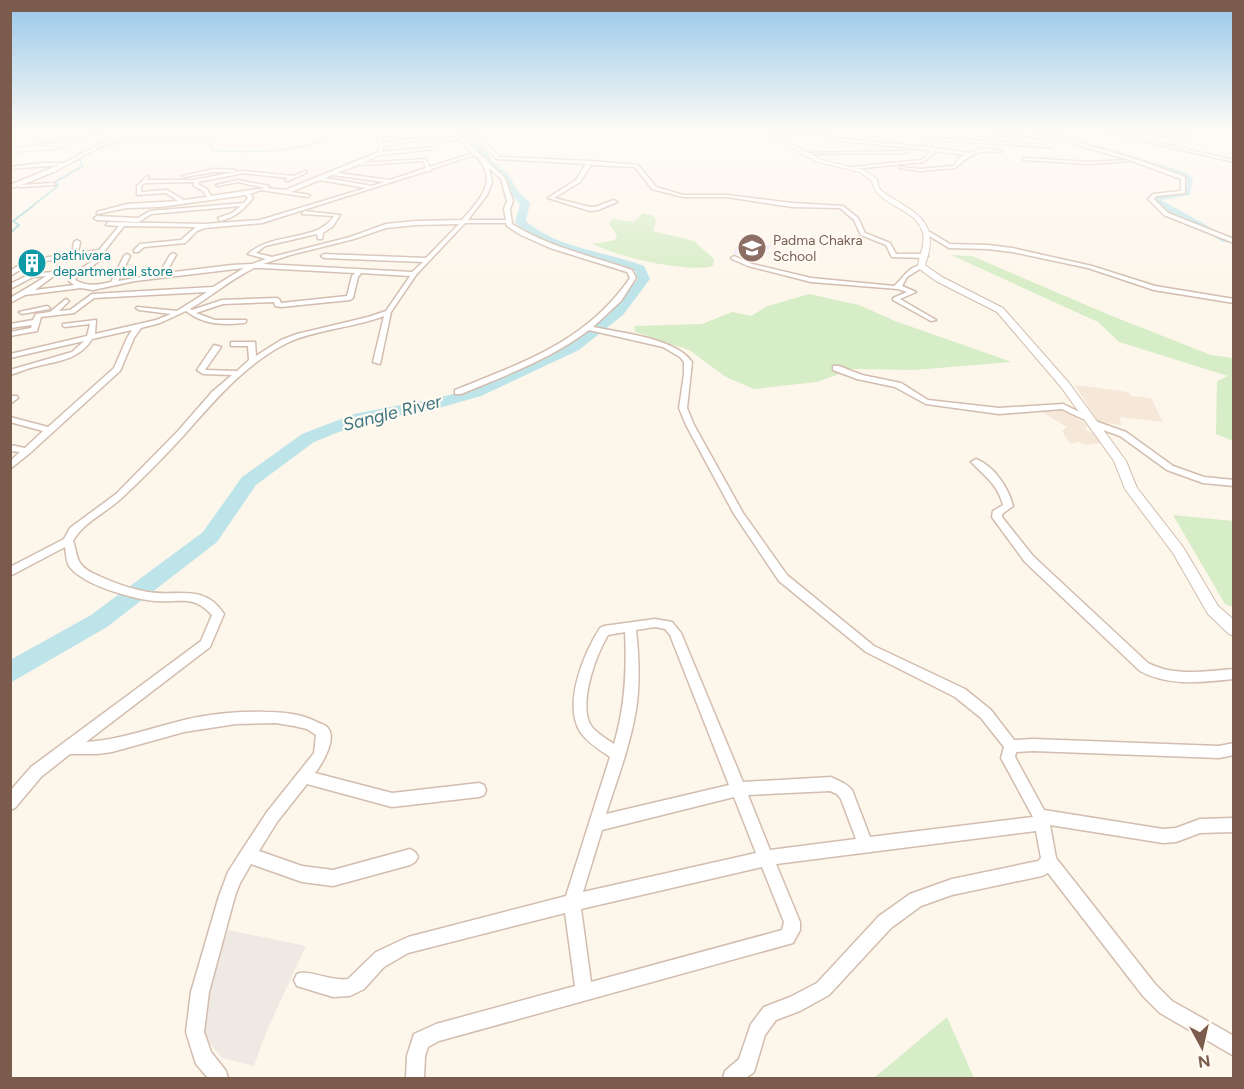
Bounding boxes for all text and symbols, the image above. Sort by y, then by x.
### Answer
school or university icon: Padma Chakra School [736,232,768,264]
place label: Padma Chakra School [773,232,863,265]
building icon: pathivara departmental store [16,247,48,279]
place label: pathivara departmental store [53,247,173,280]
water label: Sangle River [340,390,445,436]
north arrow [1172,1017,1232,1077]
text: N [1197,1051,1211,1072]

